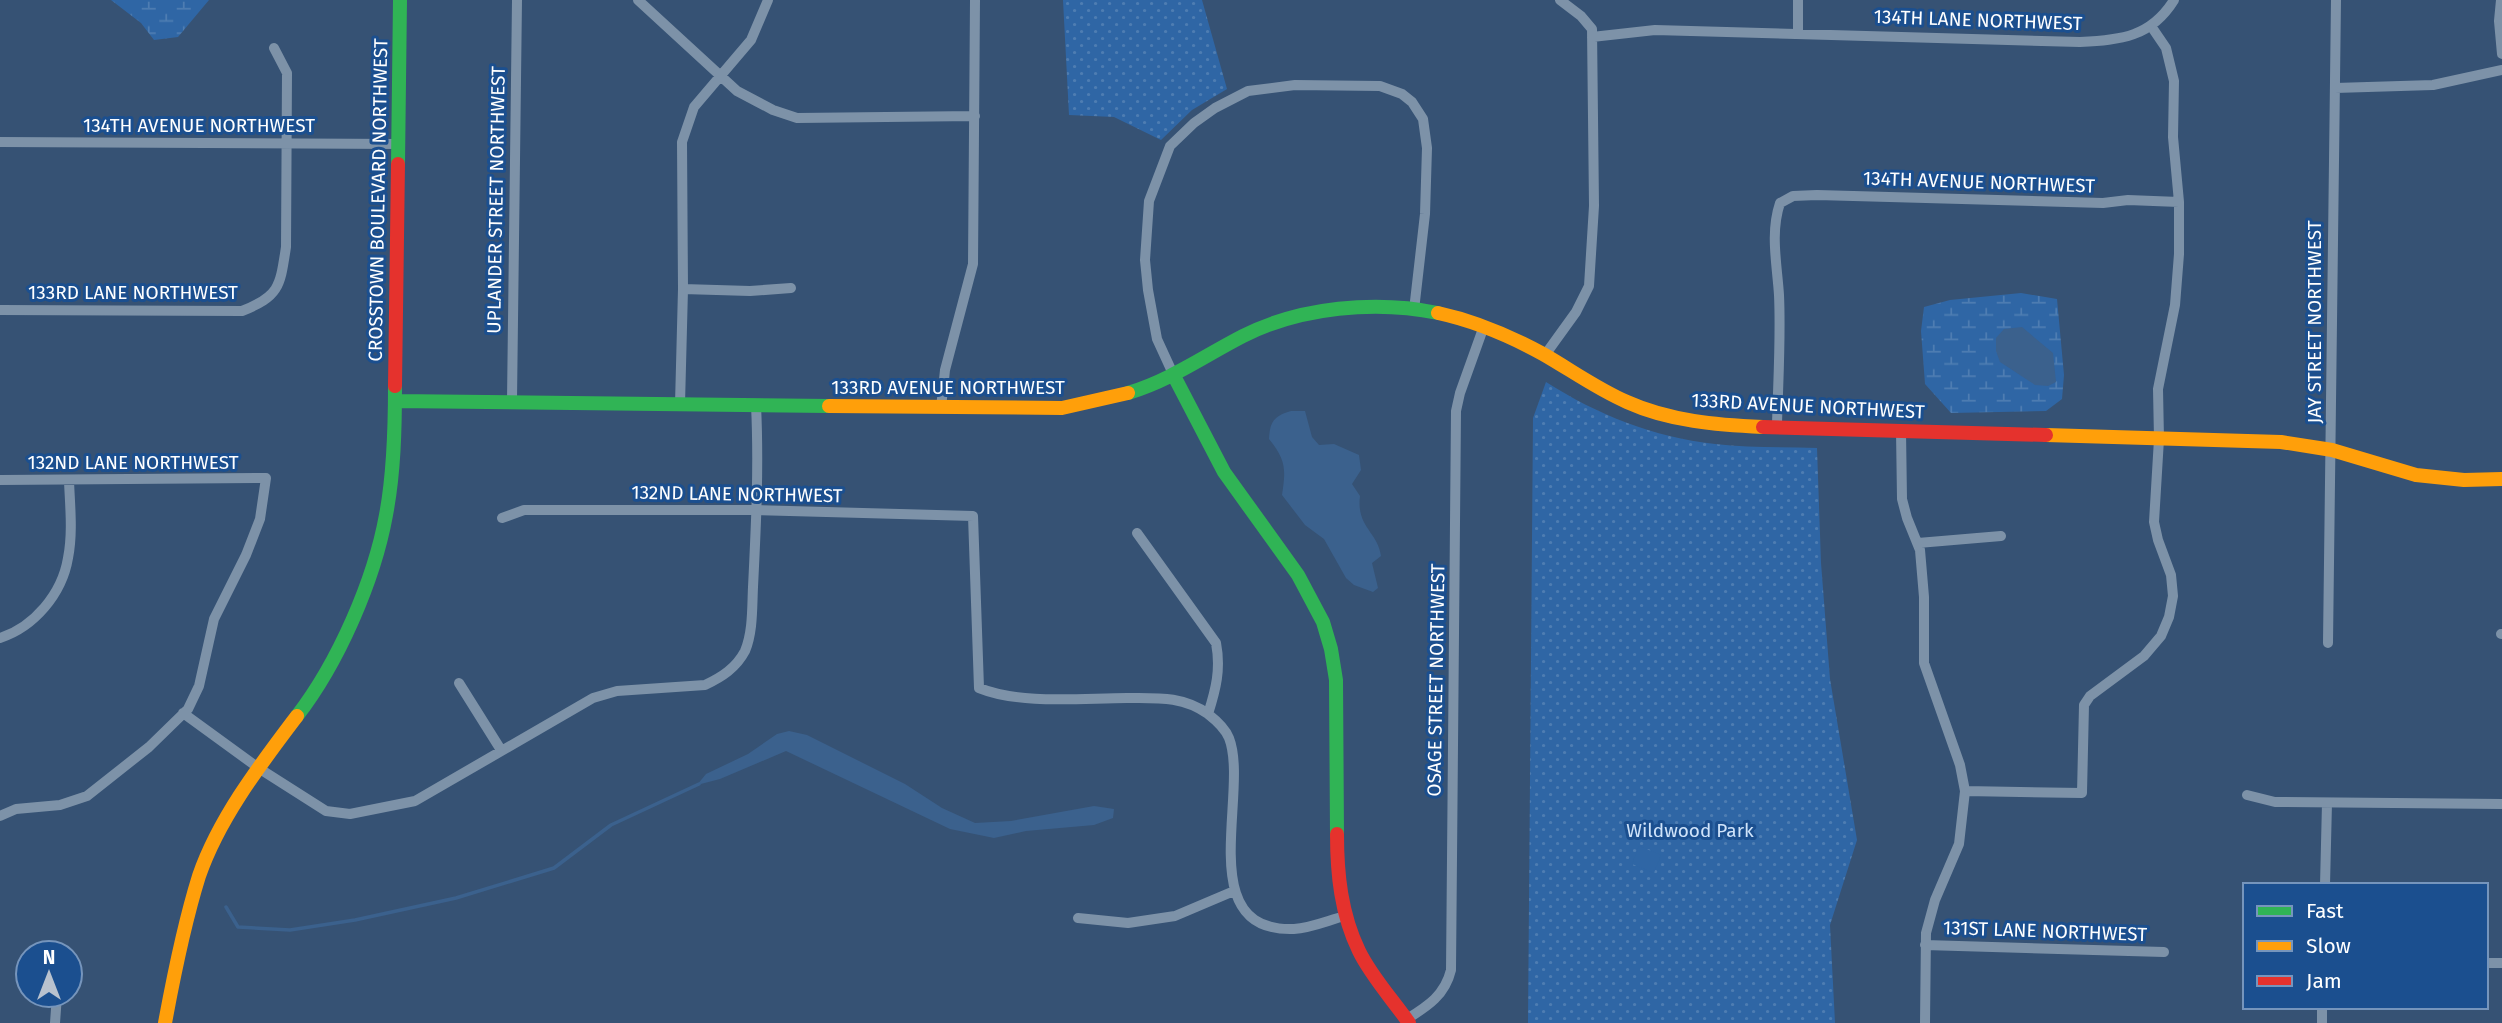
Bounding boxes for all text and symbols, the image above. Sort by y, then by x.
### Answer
street label: 134TH LANE NORTHWEST [1873,5,2083,35]
street label: CROSSTOWN BOULEVARD NORTHWEST [364,38,392,362]
street label: UPLANDER STREET NORTHWEST [482,66,510,334]
street label: 134TH AVENUE NORTHWEST [83,114,315,137]
street label: 134TH AVENUE NORTHWEST [1863,166,2096,198]
street label: JAY STREET NORTHWEST [2303,220,2326,424]
street label: 133RD LANE NORTHWEST [28,281,238,304]
street label: 133RD AVENUE NORTHWEST [831,376,1065,399]
street label: 133RD AVENUE NORTHWEST [1691,388,1925,424]
street label: 132ND LANE NORTHWEST [27,451,239,474]
street label: 132ND LANE NORTHWEST [631,481,843,507]
street label: OSAGE STREET NORTHWEST [1422,563,1450,797]
park label: Wildwood Park [1626,819,1754,842]
legend [2243,883,2488,1009]
text: Fast [2306,898,2344,924]
street label: 131ST LANE NORTHWEST [1943,916,2148,946]
text: Slow [2306,933,2351,959]
north arrow [14,939,84,1009]
text: N [43,946,55,969]
text: Jam [2306,968,2342,994]

